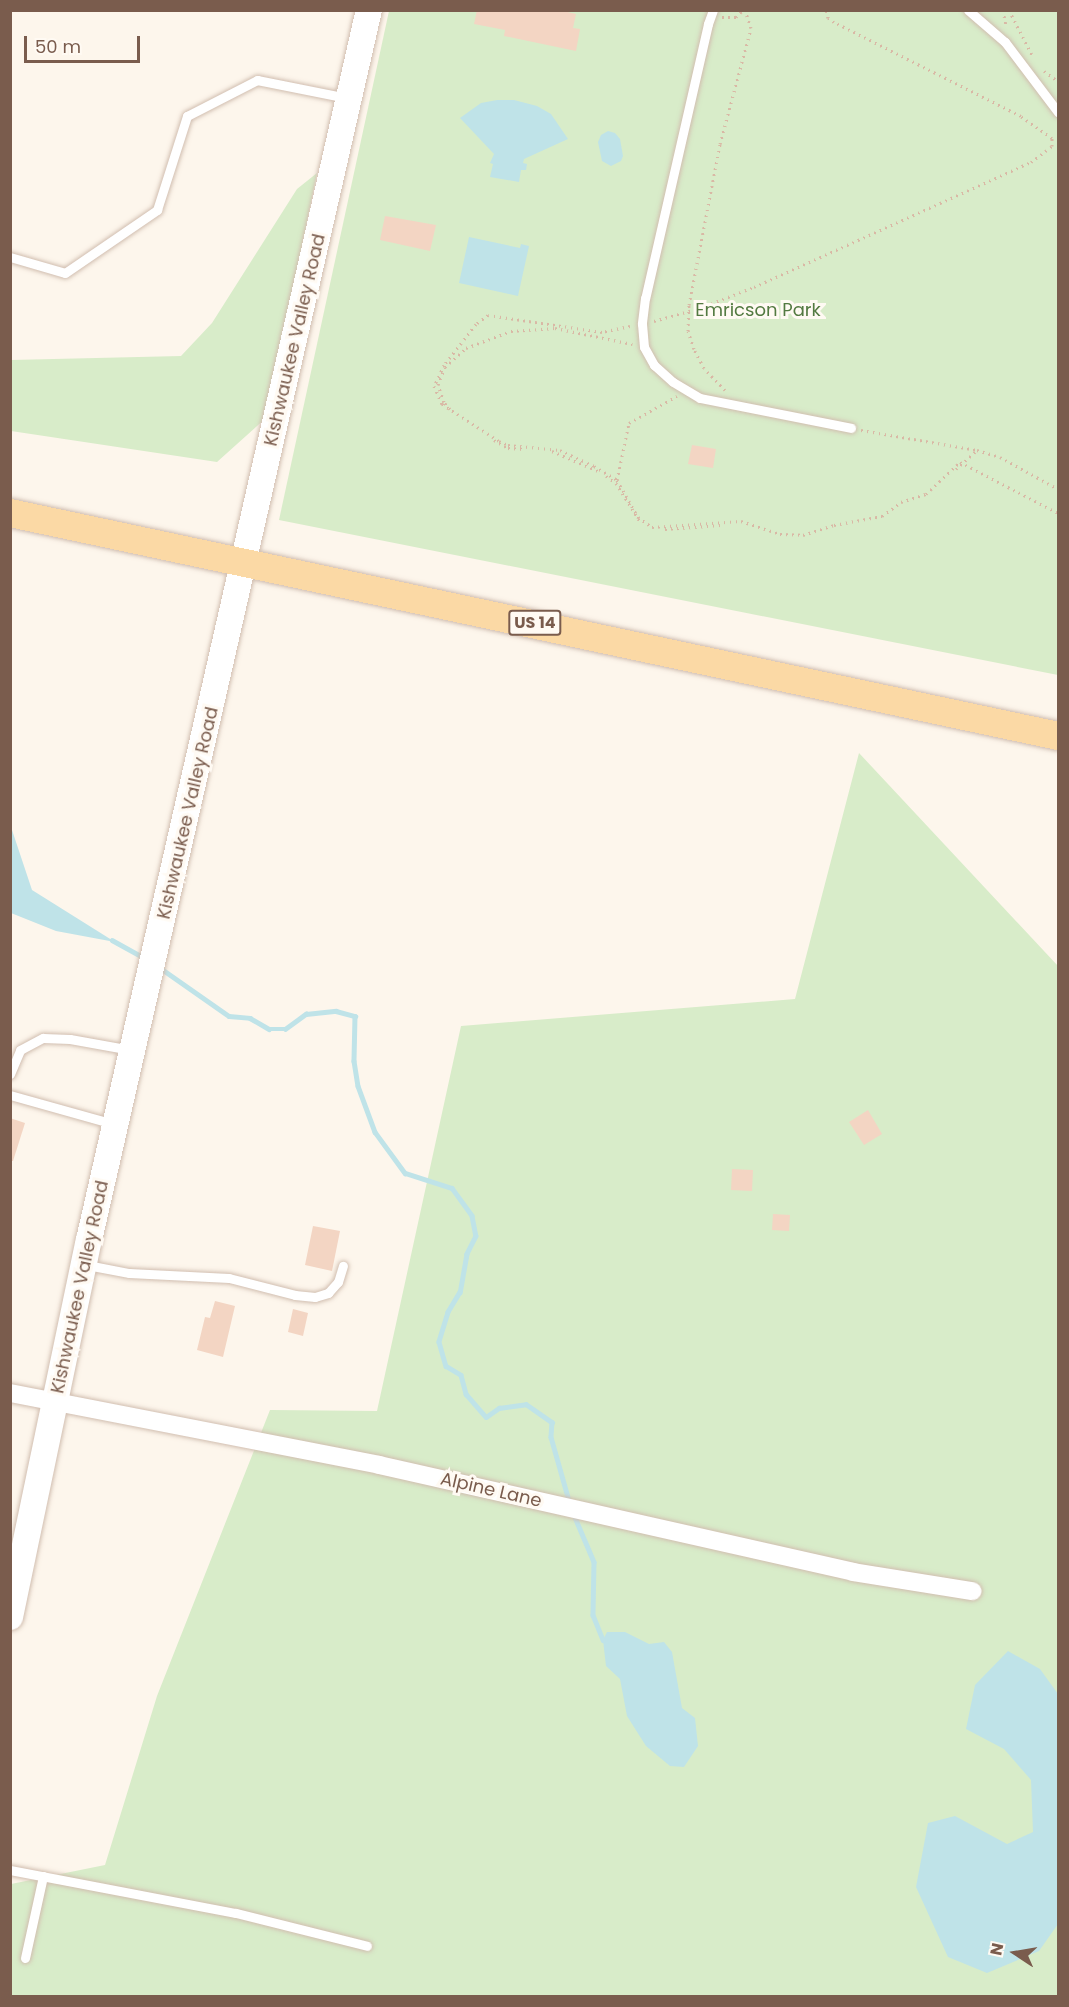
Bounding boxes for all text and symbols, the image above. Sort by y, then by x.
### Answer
scale bar [27,24,142,62]
text: 50 m [35,34,81,59]
street label: Kishwaukee Valley Road [260,232,330,448]
park label: Emricson Park [695,299,821,321]
road number: US 14 [508,610,562,636]
street label: Kishwaukee Valley Road [153,705,223,921]
street label: Kishwaukee Valley Road [47,1179,113,1395]
street label: Alpine Lane [438,1468,544,1512]
north arrow [985,1923,1045,1983]
text: N [984,1941,1009,1957]

